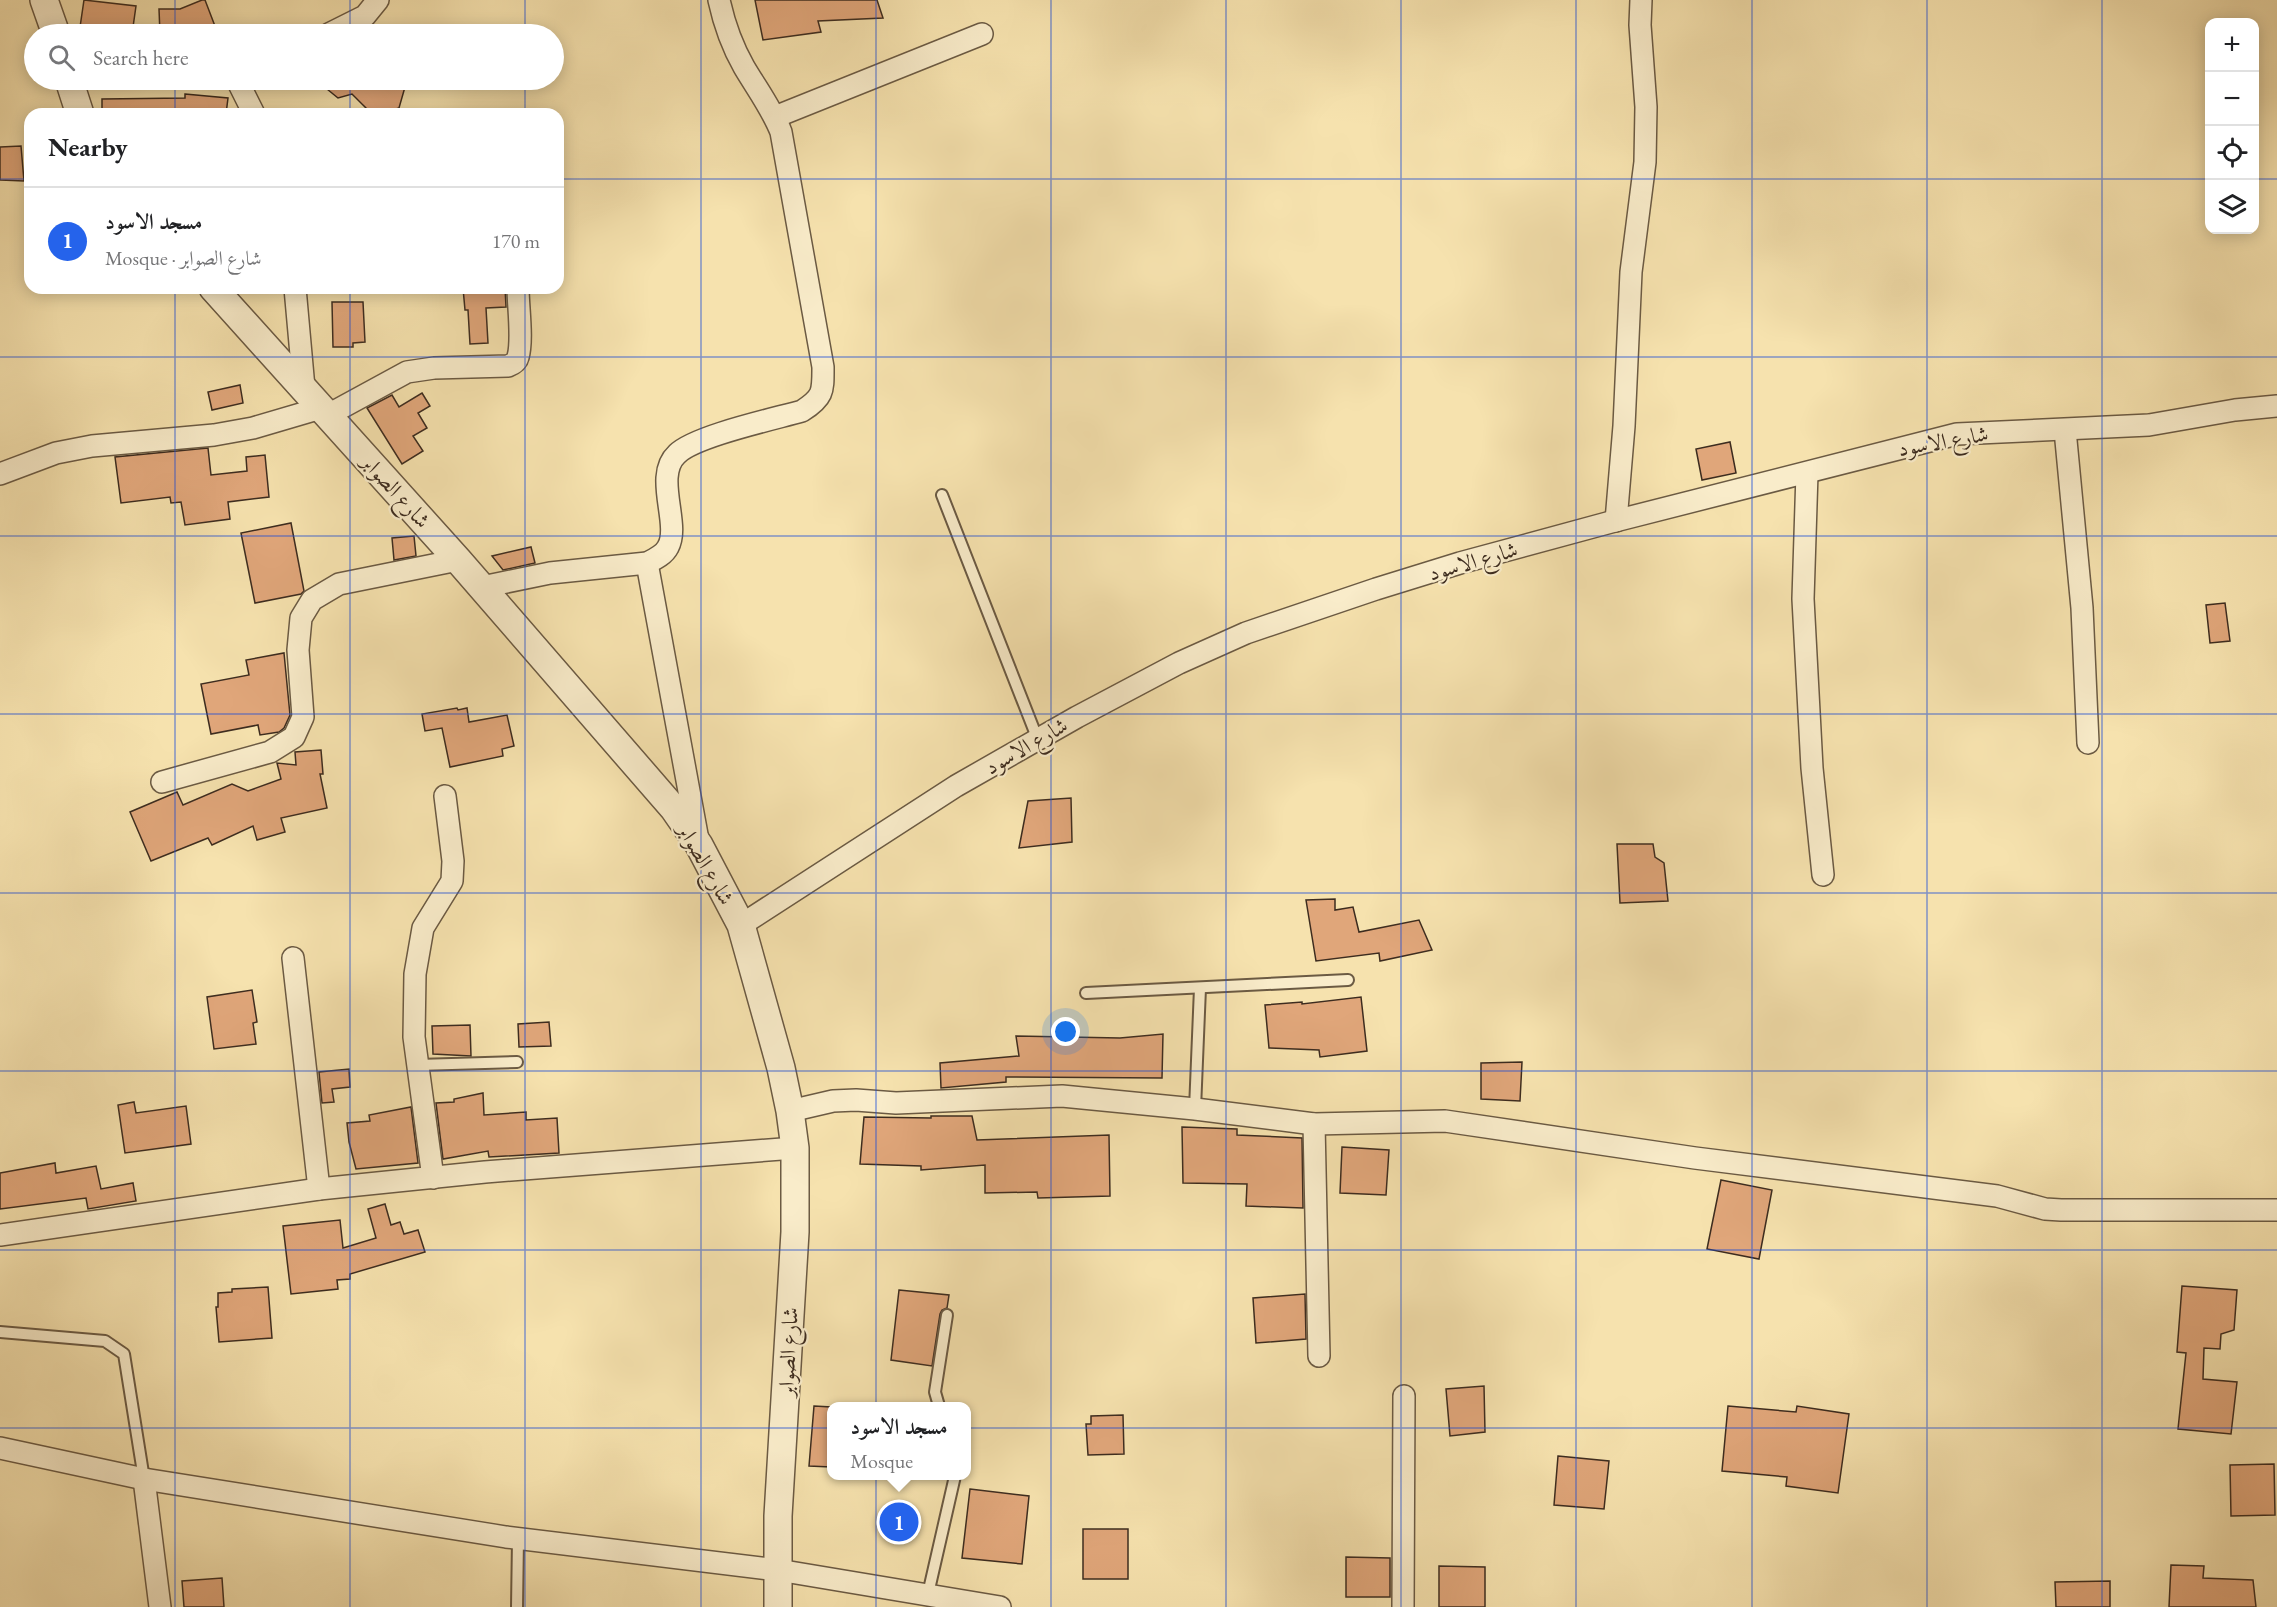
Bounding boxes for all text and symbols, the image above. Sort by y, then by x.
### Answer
map controls [2205,18,2259,234]
button: + [2205,18,2259,72]
search box [24,24,564,90]
icon: search [45,41,78,74]
text: Search here [93,43,188,72]
button: − [2205,72,2259,126]
button: locate [2205,126,2259,180]
text: Nearby [48,130,128,164]
button: layers [2205,180,2259,234]
text: مسجد الاسود [105,207,202,236]
text: 1 [62,228,73,254]
text: 170 m [492,228,540,254]
text: Mosque · شارع الصوابر [105,245,262,271]
street label: شارع الاسود [1895,419,1991,467]
street label: شارع الصوابر [351,446,437,537]
street label: شارع الاسود [1425,534,1522,591]
street label: شارع الاسود [979,711,1075,785]
street label: شارع الصوابر [666,816,741,912]
your location [1051,1017,1080,1046]
street label: شارع الصوابر [771,1306,809,1400]
popup [827,1402,971,1480]
text: مسجد الاسود [850,1412,948,1441]
text: Mosque [850,1448,913,1474]
pin: 1 [880,1500,918,1544]

